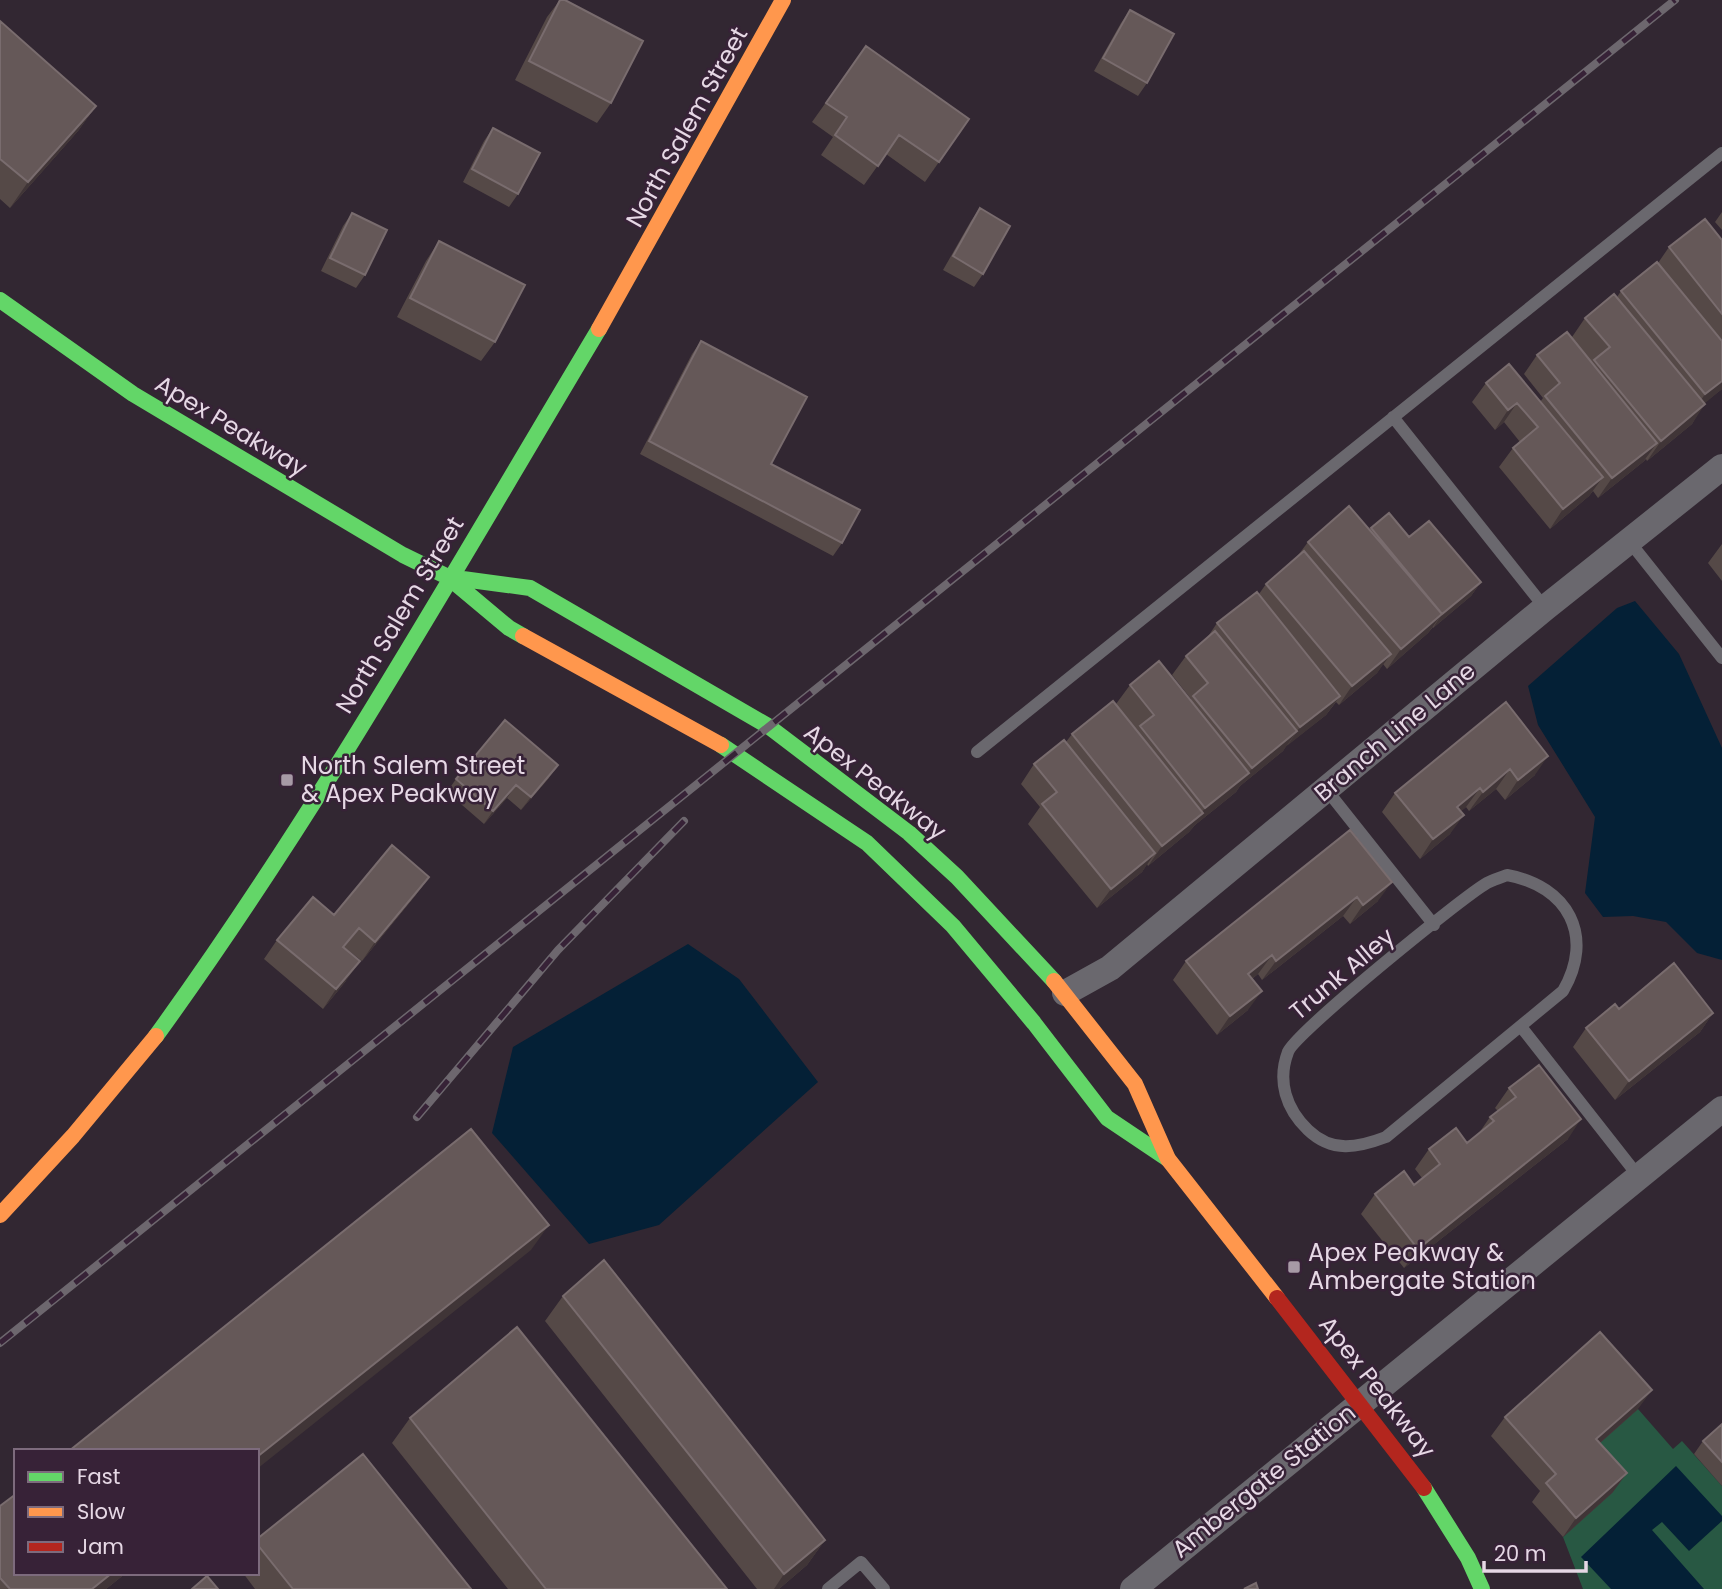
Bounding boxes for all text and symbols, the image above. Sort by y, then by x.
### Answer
street label: North Salem Street [618,21,755,233]
street label: Apex Peakway [149,367,314,484]
street label: North Salem Street [328,510,471,719]
street label: Branch Line Lane [1307,654,1482,809]
street label: Apex Peakway [797,716,954,848]
place label: North Salem Street & Apex Peakway [301,749,525,810]
marker: North Salem Street & Apex Peakway [279,772,295,788]
street label: Trunk Alley [1282,920,1402,1027]
place label: Apex Peakway & Ambergate Station [1308,1236,1536,1297]
marker: Apex Peakway & Ambergate Station [1286,1259,1302,1275]
street label: Apex Peakway [1311,1309,1444,1465]
street label: Ambergate Station [1165,1396,1363,1565]
legend [14,1449,259,1575]
text: Fast [77,1462,120,1491]
text: Slow [77,1497,125,1526]
scale bar [1484,1530,1586,1574]
text: Jam [77,1532,124,1561]
text: 20 m [1494,1539,1547,1568]

